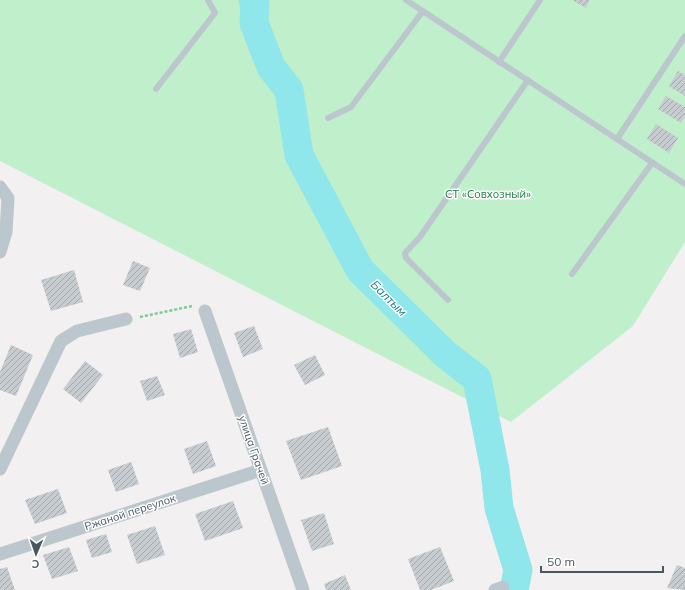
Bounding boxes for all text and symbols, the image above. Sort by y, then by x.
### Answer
park label: СТ «Совхозный» [445,187,531,201]
water label: Балтым [368,277,410,319]
street label: улица Грачей [236,413,272,487]
street label: Ржаной переулок [83,491,177,533]
north arrow [16,534,56,574]
scale bar [541,548,663,574]
text: 50 m [547,554,575,569]
text: С [31,557,40,571]

